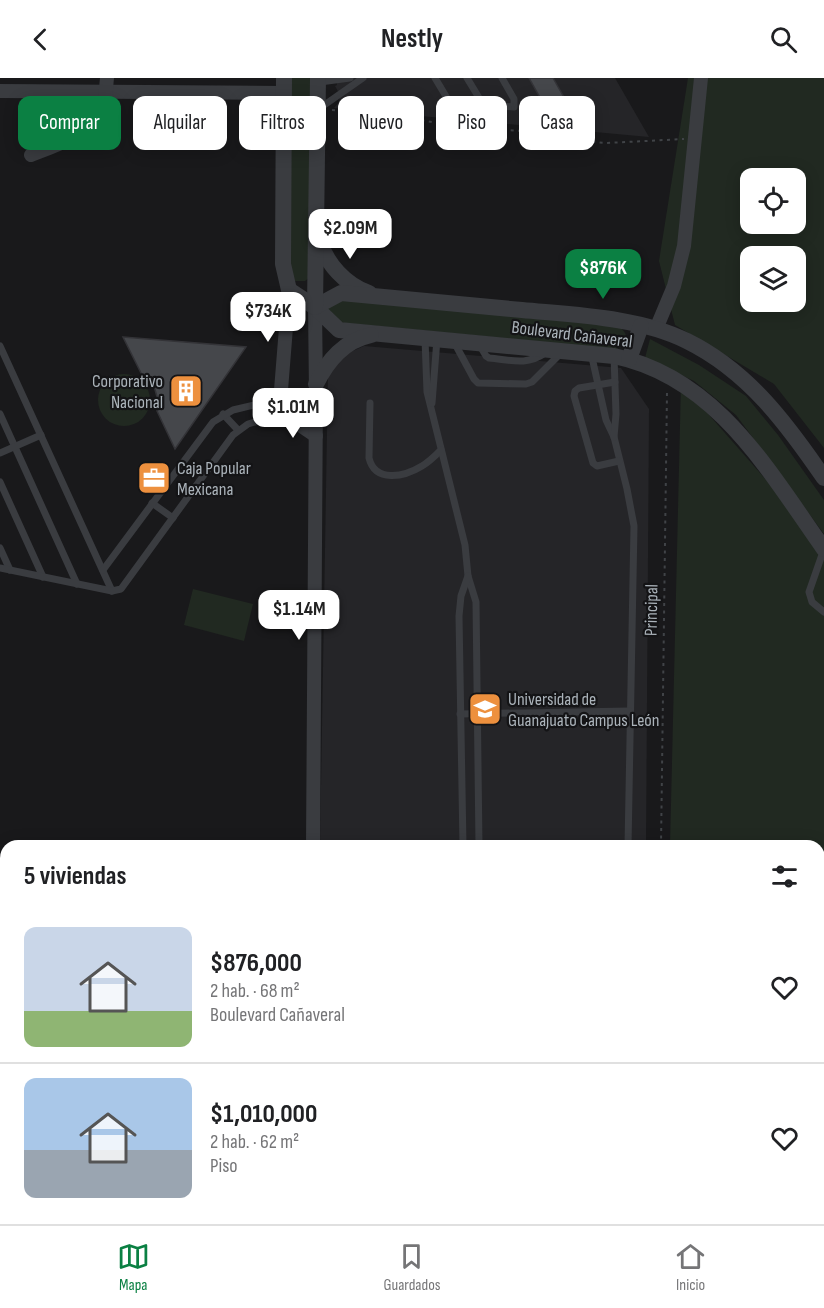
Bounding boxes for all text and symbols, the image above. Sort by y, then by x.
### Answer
icon: back [24,23,57,56]
text: Nestly [381,23,443,55]
icon: search [767,23,800,56]
chip: Comprar [18,96,121,150]
chip: Alquilar [133,96,227,150]
chip: Filtros [239,96,326,150]
chip: Nuevo [338,96,424,150]
chip: Piso [436,96,507,150]
chip: Casa [519,96,595,150]
map controls [740,168,806,312]
button: locate [740,168,806,234]
pin: $2.09M [301,209,399,260]
text: $2.09M [323,216,377,240]
button: layers [740,246,806,312]
pin: $876K [561,249,645,300]
text: $876K [579,256,627,280]
pin: $734K [226,292,310,343]
text: $734K [244,299,292,323]
street label: Boulevard Cañaveral [510,317,633,352]
place label: Corporativo Nacional [92,371,163,413]
building icon: Corporativo Nacional [168,373,204,409]
pin: $1.01M [244,388,342,439]
text: $1.01M [267,395,319,419]
place label: Caja Popular Mexicana [177,458,251,500]
office icon: Caja Popular Mexicana [136,460,172,496]
street label: Principal [641,584,662,636]
pin: $1.14M [250,590,348,641]
text: $1.14M [272,597,326,621]
place label: Universidad de Guanajuato Campus León [508,689,660,731]
school or university icon: Universidad de Guanajuato Campus León [467,691,503,727]
icon: filters [768,860,801,893]
text: 5 viviendas [24,861,126,892]
text: $876,000 [210,948,302,979]
icon: home [72,951,144,1023]
icon: heart [768,971,801,1004]
text: 2 hab. · 68 m² [210,979,300,1003]
text: Boulevard Cañaveral [210,1003,345,1027]
text: $1,010,000 [210,1099,317,1130]
icon: home [72,1102,144,1174]
icon: heart [768,1122,801,1155]
text: 2 hab. · 62 m² [210,1130,299,1154]
text: Piso [210,1154,238,1178]
tab: Mapa [117,1240,150,1295]
tab: Guardados [383,1240,441,1295]
tab: Inicio [674,1240,707,1295]

